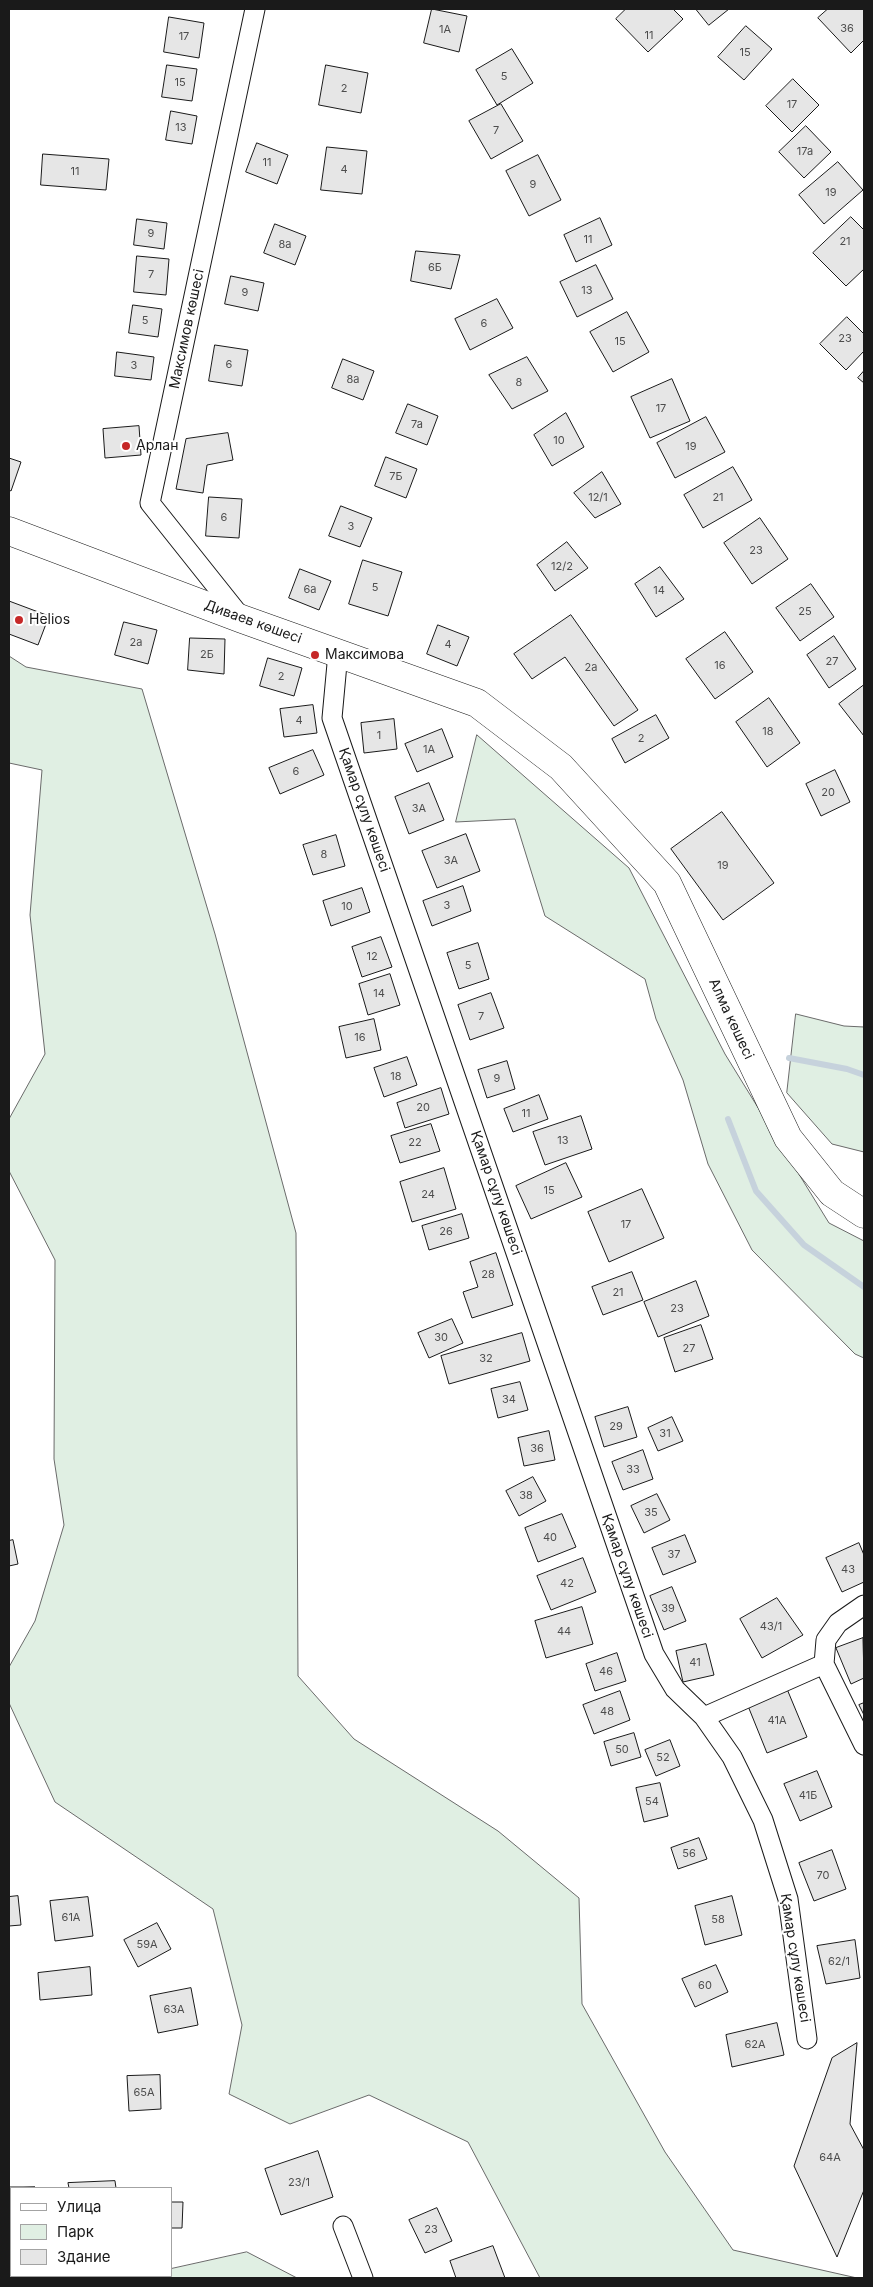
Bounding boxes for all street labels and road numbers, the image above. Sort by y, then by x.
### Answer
street label: Максимов көшесі [166,268,208,390]
street label: Диваев көшесі [202,597,304,647]
street label: Қамар сұлу көшесі [335,746,393,874]
street label: Алма көшесі [705,976,757,1062]
street label: Қамар сұлу көшесі [467,1129,525,1257]
street label: Қамар сұлу көшесі [598,1512,656,1640]
street label: Қамар сұлу көшесі [777,1892,813,2024]

